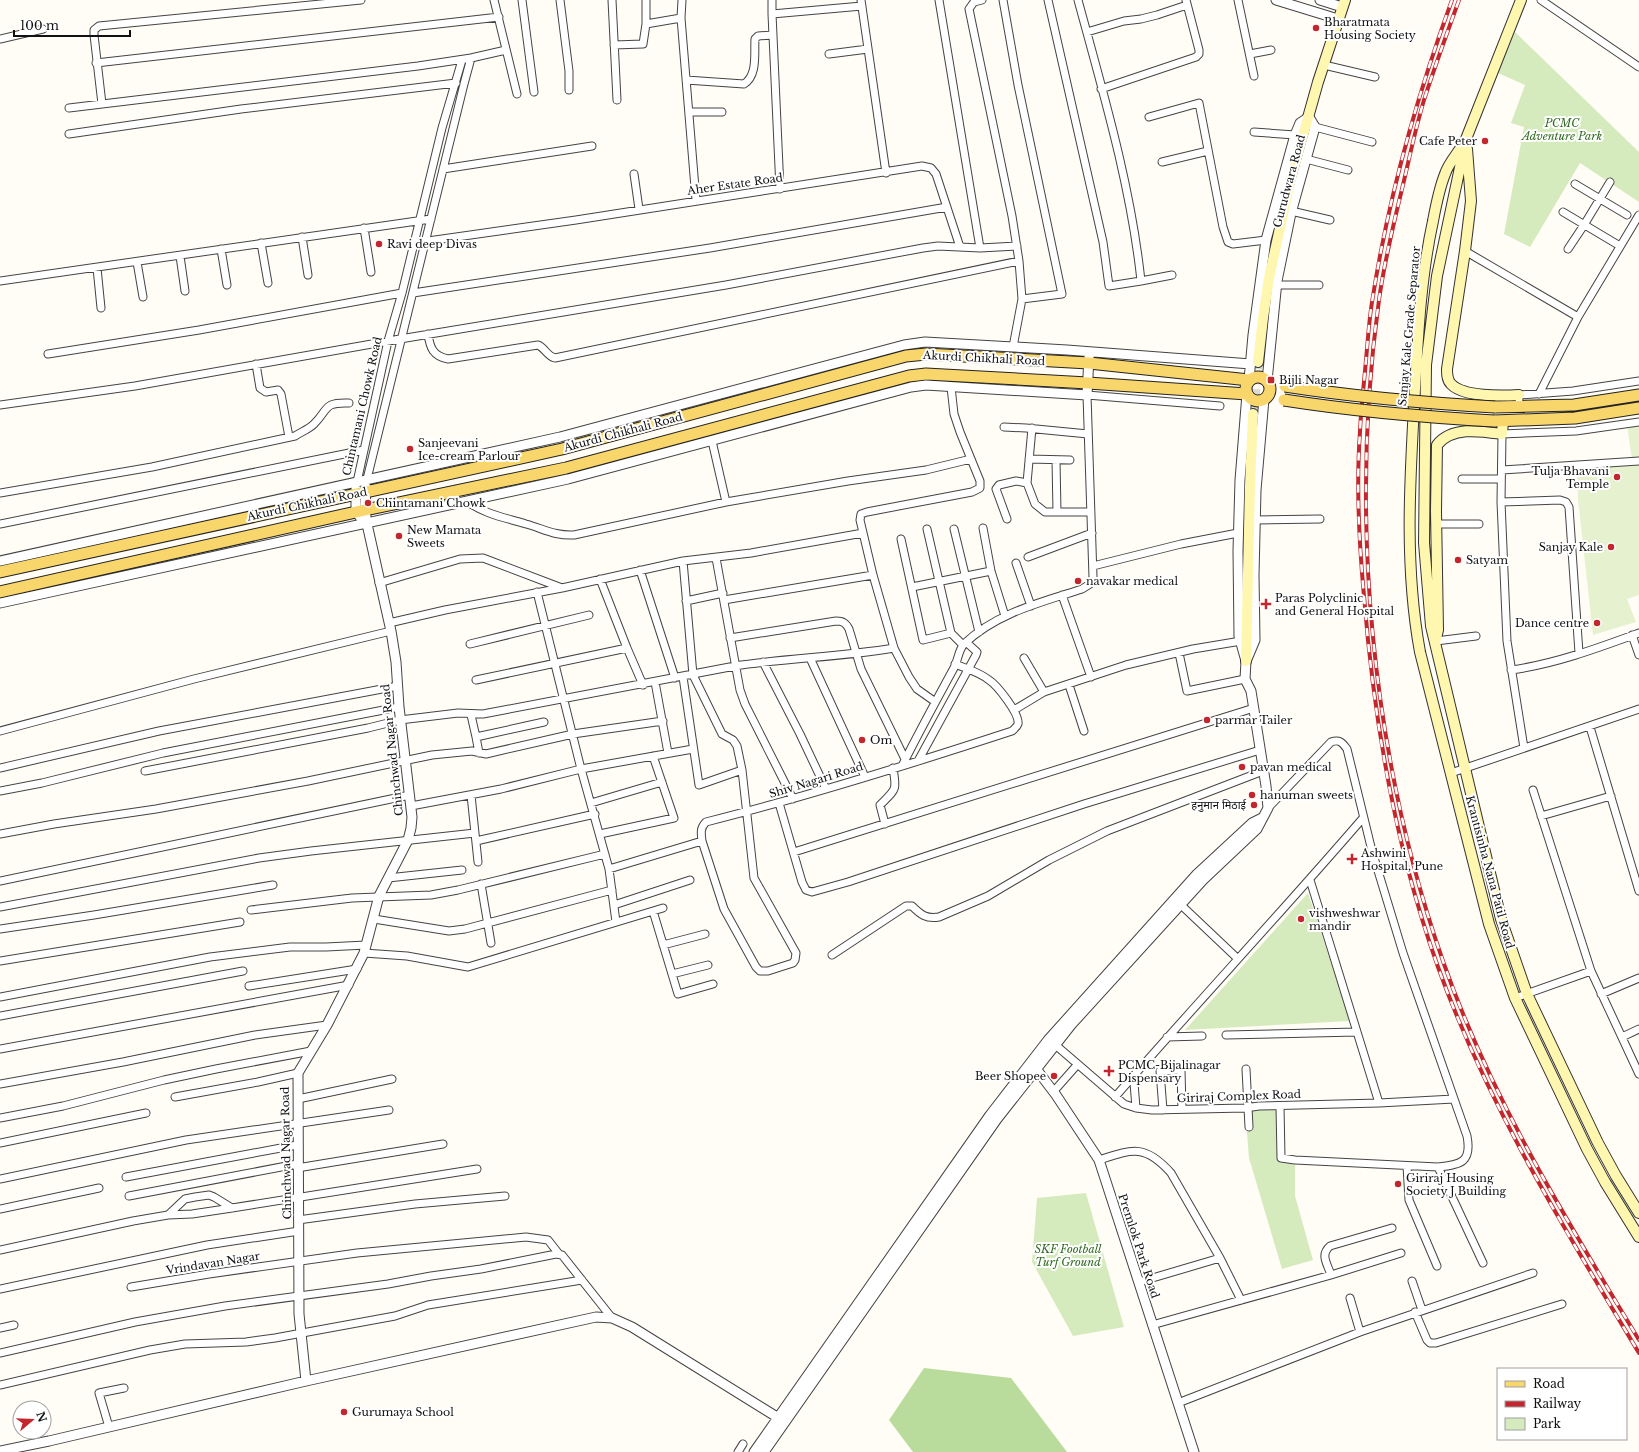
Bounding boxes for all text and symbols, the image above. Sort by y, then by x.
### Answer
scale bar [14,12,130,38]
place label: Bharatmata Housing Society [1324,15,1416,42]
text: 100 m [20,18,59,33]
marker: Bharatmata Housing Society [1311,23,1321,33]
park label: PCMC Adventure Park [1520,116,1602,143]
street label: Gurudwara Road [1270,132,1308,229]
place label: Cafe Peter [1419,134,1478,148]
marker: Cafe Peter [1480,136,1490,146]
street label: Aher Estate Road [685,170,784,198]
place label: Ravi deep Divas [387,237,477,251]
marker: Ravi deep Divas [374,239,384,249]
street label: Sanjay Kale Grade Separator [1395,245,1423,406]
street label: Chintamani Chowk Road [339,335,385,477]
street label: Akurdi Chikhali Road [921,348,1046,368]
place label: Bijli Nagar [1279,373,1339,387]
marker: Bijli Nagar [1266,375,1276,385]
street label: Akurdi Chikhali Road [561,409,684,455]
place label: Sanjeevani Ice-cream Parlour [418,436,521,463]
marker: Sanjeevani Ice-cream Parlour [405,444,415,454]
place label: Tulja Bhavani Temple [1531,464,1609,491]
marker: Tulja Bhavani Temple [1612,472,1622,482]
street label: Akurdi Chikhali Road [245,484,369,524]
place label: Chintamani Chowk [376,496,486,510]
marker: Chintamani Chowk [363,498,373,508]
place label: New Mamata Sweets [407,523,482,550]
marker: New Mamata Sweets [394,531,404,541]
place label: Sanjay Kale [1539,540,1603,554]
marker: Sanjay Kale [1606,542,1616,552]
place label: Satyam [1466,553,1508,567]
marker: Satyam [1453,555,1463,565]
place label: navakar medical [1086,574,1178,588]
marker: navakar medical [1073,576,1083,586]
place label: Paras Polyclinic and General Hospital [1275,591,1395,618]
marker: Paras Polyclinic and General Hospital [1260,598,1272,610]
place label: Dance centre [1515,616,1589,630]
marker: Dance centre [1592,618,1602,628]
street label: Chinchwad Nagar Road [378,683,406,817]
place label: parmar Tailer [1215,713,1293,727]
marker: parmar Tailer [1202,715,1212,725]
place label: Om [870,733,892,747]
marker: Om [857,735,867,745]
street label: Shiv Nagari Road [767,759,865,801]
place label: pavan medical [1250,760,1332,774]
marker: pavan medical [1237,762,1247,772]
place label: hanuman sweets [1260,788,1353,802]
marker: hanuman sweets [1247,790,1257,800]
street label: Krantisinha Nana Patil Road [1463,794,1517,951]
place label: हनुमान मिठाई [1191,798,1247,812]
marker: हनुमान मिठाई [1249,800,1259,810]
place label: Ashwini Hospital, Pune [1360,846,1443,873]
marker: Ashwini Hospital, Pune [1346,853,1358,865]
place label: vishweshwar mandir [1309,906,1381,933]
marker: vishweshwar mandir [1296,914,1306,924]
place label: PCMC-Bijalinagar Dispensary [1118,1058,1221,1085]
marker: PCMC-Bijalinagar Dispensary [1103,1065,1115,1077]
place label: Beer Shopee [975,1069,1046,1083]
marker: Beer Shopee [1049,1071,1059,1081]
street label: Chinchwad Nagar Road [278,1086,294,1219]
street label: Giriraj Complex Road [1177,1087,1302,1105]
place label: Giriraj Housing Society J Building [1406,1171,1507,1198]
marker: Giriraj Housing Society J Building [1393,1179,1403,1189]
street label: Premlok Park Road [1115,1192,1163,1301]
park label: SKF Football Turf Ground [1034,1242,1102,1269]
street label: Vrindavan Nagar [164,1249,262,1277]
legend [1497,1368,1627,1440]
text: Road [1533,1376,1565,1391]
text: Railway [1533,1396,1582,1411]
north arrow [12,1400,52,1440]
place label: Gurumaya School [352,1405,454,1419]
marker: Gurumaya School [339,1407,349,1417]
text: N [33,1410,50,1425]
text: Park [1533,1416,1561,1431]

